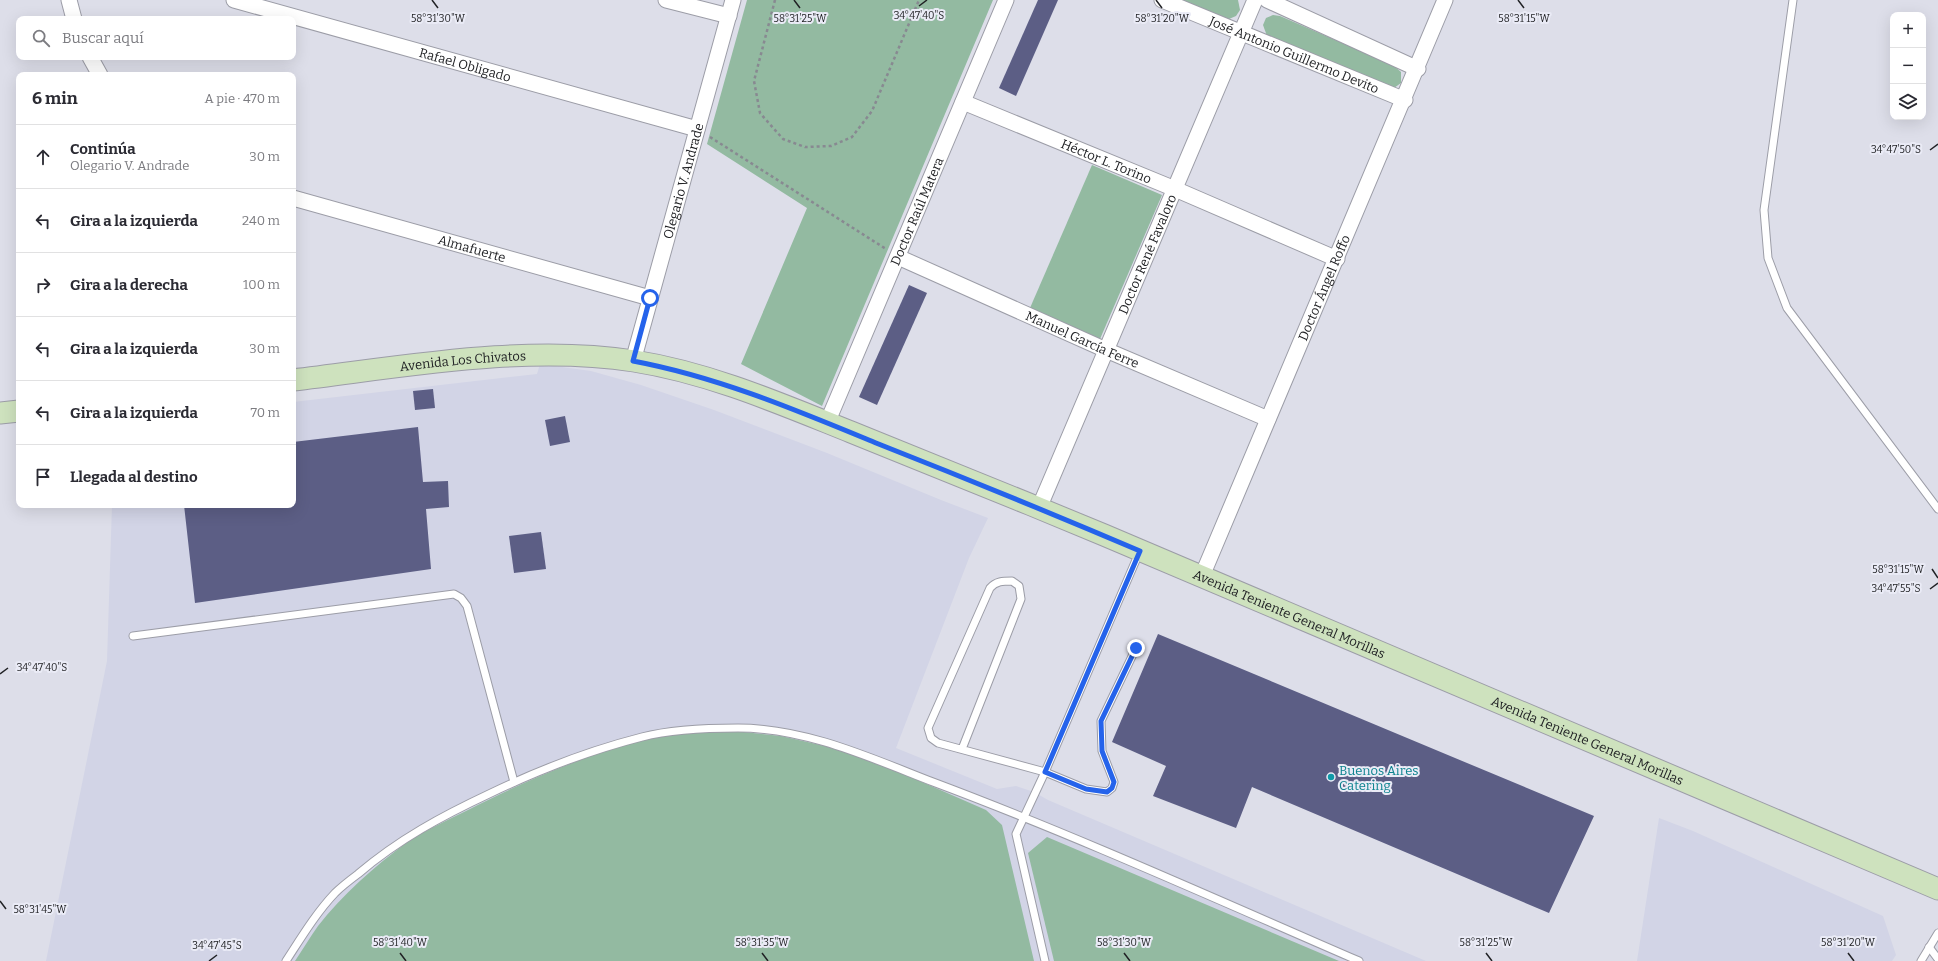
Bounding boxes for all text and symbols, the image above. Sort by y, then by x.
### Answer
text: 34°47'40"S [894,10,944,22]
street label: José Antonio Guillermo Devito [1206,12,1381,96]
map controls [1890,12,1926,120]
button: + [1890,12,1926,48]
text: 58°31'30"W [411,13,466,25]
text: 58°31'25"W [774,13,827,25]
text: 58°31'20"W [1135,13,1190,25]
text: 58°31'15"W [1498,13,1550,25]
search box [16,16,296,60]
icon: search [30,27,52,49]
text: Buscar aquí [62,29,144,47]
street label: Rafael Obligado [418,44,513,84]
button: − [1890,48,1926,84]
button: layers [1890,84,1926,120]
text: 6 min [32,88,78,109]
text: A pie · 470 m [204,91,280,106]
street label: Olegario V. Andrade [660,121,706,240]
street label: Héctor L. Torino [1059,136,1154,186]
text: Continúa [70,140,136,158]
text: 34°47'50"S [1871,144,1921,156]
icon: ahead [32,146,54,168]
text: 30 m [249,149,280,164]
street label: Doctor Raúl Matera [887,155,946,268]
text: Olegario V. Andrade [70,158,189,173]
street label: Doctor René Favaloro [1115,192,1179,316]
icon: left [32,210,54,232]
text: Gira a la izquierda [70,212,198,230]
text: 240 m [242,213,280,228]
street label: Almafuerte [437,232,508,265]
street label: Doctor Ángel Roffo [1295,232,1353,343]
icon: right [32,274,54,296]
text: Gira a la derecha [70,276,188,294]
text: 100 m [243,277,280,292]
route start [641,289,659,307]
street label: Manuel García Ferre [1024,308,1141,371]
icon: left [32,338,54,360]
text: Gira a la izquierda [70,340,198,358]
text: 30 m [249,341,280,356]
street label: Avenida Los Chivatos [399,348,526,374]
icon: left [32,402,54,424]
text: Gira a la izquierda [70,404,198,422]
text: 70 m [250,405,280,420]
icon: arrive [32,466,54,488]
text: Llegada al destino [70,468,198,486]
text: 58°31'15"W [1872,564,1924,576]
street label: Avenida Teniente General Morillas [1191,566,1388,661]
text: 34°47'55"S [1871,583,1921,595]
route end [1127,639,1145,657]
text: 34°47'40"S [17,662,67,674]
street label: Avenida Teniente General Morillas [1489,693,1686,788]
place label: Buenos Aires Catering [1339,763,1418,793]
marker: Buenos Aires Catering [1326,772,1336,782]
text: 58°31'45"W [13,904,67,916]
text: 58°31'40"W [373,937,428,949]
text: 58°31'35"W [735,937,789,949]
text: 58°31'30"W [1097,937,1152,949]
text: 58°31'25"W [1460,937,1513,949]
text: 58°31'20"W [1821,937,1876,949]
text: 34°47'45"S [192,940,242,952]

